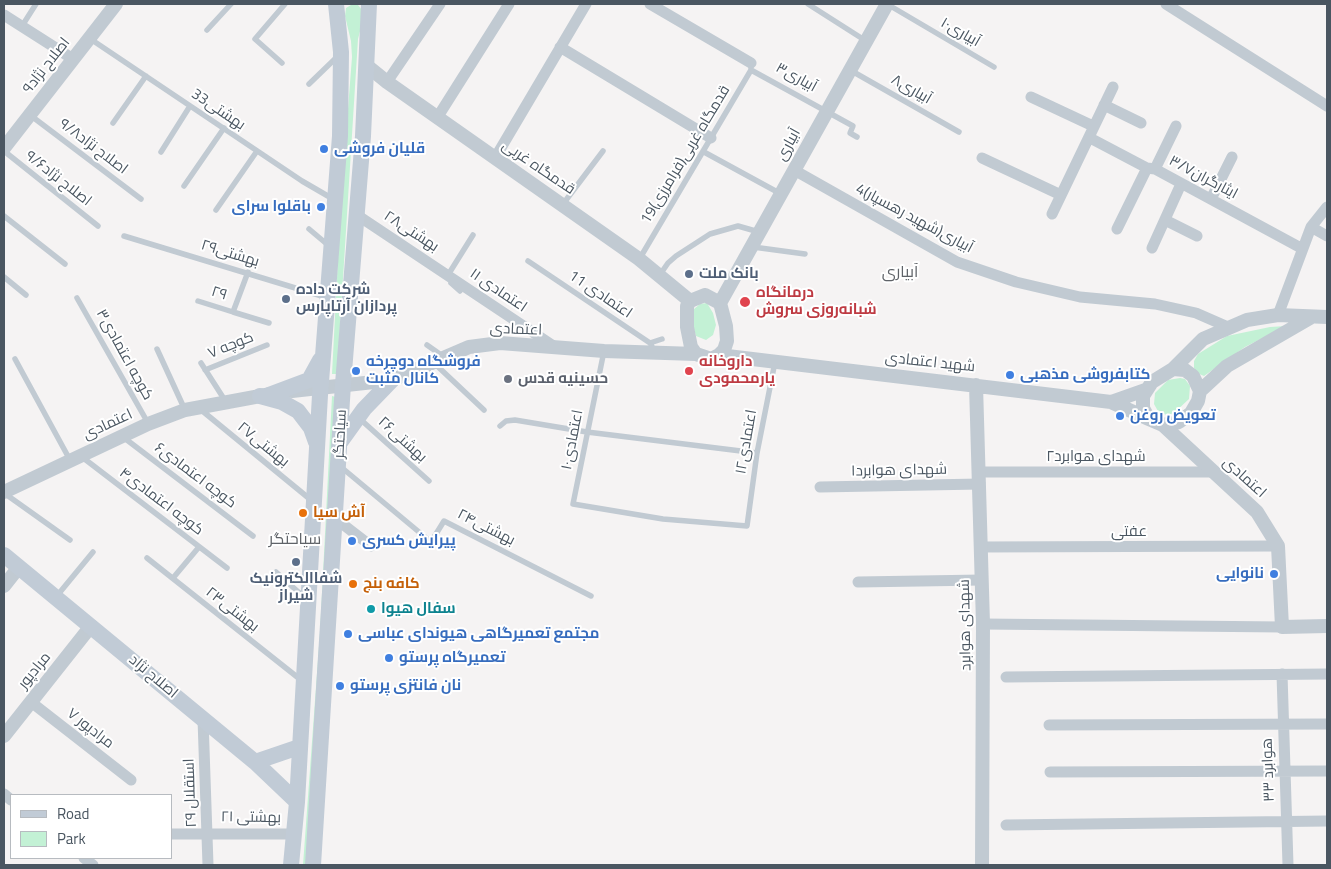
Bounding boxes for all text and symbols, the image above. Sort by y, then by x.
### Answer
street label: آبیاری۱۰ [937,15,983,51]
street label: اصلاح نژاد۹ [20,34,74,98]
street label: آبیاری۳ [772,59,820,97]
street label: آبیاری۸ [888,71,934,109]
street label: 19قدمگاه غربی(فرامرزی) [637,82,735,228]
street label: 33بهشتی [188,85,248,135]
street label: اصلاح نژاد۹/۸ [55,115,131,179]
street label: آبیاری [773,126,805,164]
street label: قدمگاه غربی [498,137,578,199]
place label: قلیان فروشی [334,140,425,158]
marker: قلیان فروشی [318,143,330,155]
street label: اصلاح نژاد۹/۶ [21,147,95,211]
street label: ایثارگران۳/۷ [1166,152,1240,204]
street label: 4آبیاری(شهید رهسپار) [852,180,976,258]
place label: باقلوا سرای [231,198,311,216]
marker: باقلوا سرای [315,201,327,213]
street label: ۲۸بهشتی [380,208,442,256]
street label: ۲۹بهشتی [199,237,261,271]
district label: آبیاری [882,263,918,283]
street label: ۱۱ اعتمادی [466,265,530,317]
place label: بانک ملت [699,265,759,283]
street label: 11 اعتمادی [565,267,635,323]
marker: بانک ملت [683,268,695,280]
place label: شرکت داده پردازان آرتاپارس [296,281,397,316]
street label: ۲۹ [209,283,229,305]
place label: درمانگاه شبانه‌روزی سروش [756,284,877,319]
marker: شرکت داده پردازان آرتاپارس [280,293,292,305]
marker: درمانگاه شبانه‌روزی سروش [738,295,752,309]
street label: کوچه اعتمادی۳ [92,306,156,404]
street label: اعتمادی [489,320,543,340]
street label: کوچه ۷ [206,329,256,363]
street label: شهید اعتمادی [884,349,976,377]
place label: فروشگاه دوچرخه کانال مثبت [366,353,481,388]
place label: داروخانه یارمحمودی [699,353,775,388]
marker: فروشگاه دوچرخه کانال مثبت [350,365,362,377]
marker: داروخانه یارمحمودی [683,365,695,377]
place label: کتابفروشی مذهبی [1020,366,1150,384]
marker: کتابفروشی مذهبی [1004,369,1016,381]
place label: حسینیه قدس [518,370,608,388]
marker: حسینیه قدس [502,373,514,385]
street label: اعتمادی [80,406,136,444]
place label: تعویض روغن [1130,407,1216,425]
street label: اعتمادی۱۰ [558,408,588,472]
street label: اعتمادی۱۲ [732,408,762,476]
street label: سیاحتگر [331,409,351,459]
marker: تعویض روغن [1114,410,1126,422]
street label: ۲۶بهشتی [374,413,430,467]
street label: ۲۷بهشتی [233,419,293,471]
street label: کوچه اعتمادی۶ [150,439,240,513]
street label: شهدای هوابرد۲ [1046,448,1146,466]
street label: اعتمادی [1218,454,1270,502]
street label: شهدای هوابرد۱ [851,461,947,481]
street label: کوچه اعتمادی۴ [115,464,207,540]
place label: آش سیا [313,504,365,522]
street label: ۲۴بهشتی [454,506,518,550]
marker: آش سیا [297,507,309,519]
street label: عفتی [1111,523,1147,541]
district label: سیاحتگر [269,530,321,550]
place label: پیرایش کسری [362,532,456,550]
marker: پیرایش کسری [346,535,358,547]
marker: شفاالکترونیک شیراز [290,556,302,568]
place label: نانوایی [1216,565,1264,583]
marker: نانوایی [1268,568,1280,580]
place label: شفاالکترونیک شیراز [250,570,342,605]
place label: کافه بنج [363,575,420,593]
marker: کافه بنج [347,578,359,590]
street label: شهدای هوابرد [956,579,976,671]
street label: ۲۳بهشتی [202,584,262,636]
place label: سفال هیوا [381,600,456,618]
marker: سفال هیوا [365,603,377,615]
place label: مجتمع تعمیرگاهی هیوندای عباسی [358,625,599,643]
marker: مجتمع تعمیرگاهی هیوندای عباسی [342,628,354,640]
street label: مرادپور [15,649,55,693]
place label: تعمیرگاه پرستو [399,649,505,667]
street label: اصلاح نژاد [125,651,181,703]
marker: تعمیرگاه پرستو [383,652,395,664]
place label: نان فانتزی پرستو [350,677,461,695]
marker: نان فانتزی پرستو [334,680,346,692]
street label: ۷ مرادپور [63,705,117,753]
street label: ۳۳ هوابرد [1259,738,1279,802]
street label: ۲۹ استقلال [181,758,201,828]
legend [10,794,172,859]
text: Road [57,802,89,825]
street label: ۲۱ بهشتی [221,808,281,828]
text: Park [57,827,86,850]

